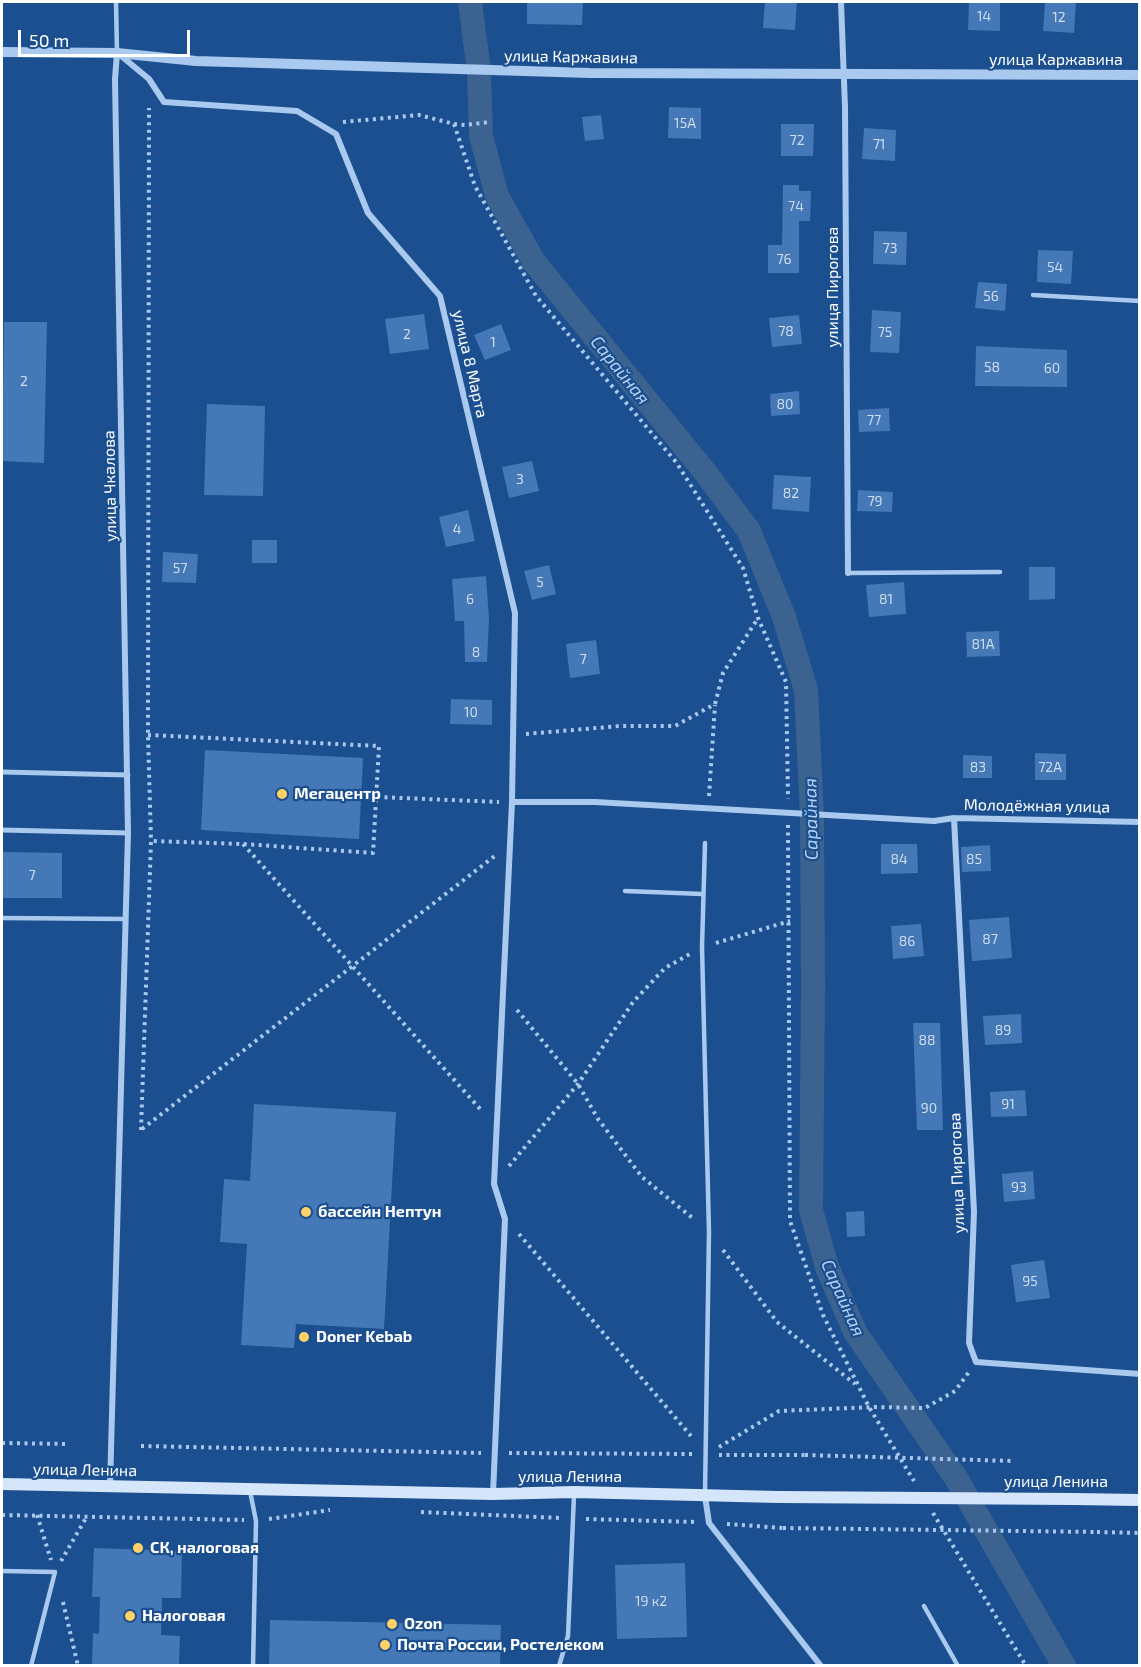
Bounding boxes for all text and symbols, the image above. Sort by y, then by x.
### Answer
house number: 14 [977,8,991,24]
house number: 12 [1052,9,1066,25]
scale bar [21,18,194,56]
text: 50 m [29,29,69,51]
street label: улица Каржавина [504,46,638,68]
street label: улица Каржавина [989,50,1123,70]
house number: 15А [674,115,696,131]
house number: 72 [789,132,805,148]
house number: 71 [873,136,885,152]
house number: 74 [788,198,804,214]
street label: улица Пирогова [823,227,843,347]
house number: 73 [883,240,897,256]
house number: 76 [776,251,792,267]
house number: 54 [1047,259,1063,275]
house number: 56 [983,288,999,304]
street label: улица 8 Марта [448,308,492,420]
house number: 78 [778,323,794,339]
house number: 75 [878,324,892,340]
house number: 2 [403,326,411,342]
water label: Сарайная [586,331,654,409]
house number: 1 [490,334,496,350]
house number: 58 [984,359,1000,375]
house number: 60 [1044,360,1060,376]
house number: 2 [20,373,28,389]
house number: 80 [777,396,793,412]
house number: 77 [867,412,881,428]
street label: улица Чкалова [99,430,121,542]
house number: 3 [516,471,524,487]
house number: 82 [783,485,799,501]
house number: 79 [867,493,883,509]
house number: 4 [453,521,461,537]
house number: 57 [173,560,187,576]
house number: 5 [536,574,544,590]
house number: 6 [466,591,474,607]
house number: 81 [879,591,893,607]
house number: 81А [972,636,994,652]
house number: 8 [472,644,480,660]
house number: 7 [579,651,587,667]
house number: 10 [464,704,478,720]
house number: 83 [970,759,986,775]
house number: 72А [1038,759,1062,775]
water label: Сарайная [799,778,823,860]
place label: Мегацентр [294,784,381,804]
marker: Мегацентр [275,787,289,801]
street label: Молодёжная улица [964,795,1110,817]
house number: 84 [890,851,908,867]
house number: 85 [966,851,982,867]
house number: 7 [28,867,36,883]
house number: 87 [982,931,998,947]
house number: 86 [899,933,915,949]
house number: 89 [995,1022,1011,1038]
house number: 88 [919,1032,935,1048]
house number: 91 [1001,1096,1015,1112]
house number: 90 [921,1100,937,1116]
street label: улица Пирогова [945,1112,969,1234]
house number: 93 [1011,1179,1027,1195]
place label: бассейн Нептун [318,1202,441,1222]
marker: бассейн Нептун [299,1205,313,1219]
water label: Сарайная [816,1256,870,1340]
house number: 95 [1022,1273,1038,1289]
place label: Doner Kebab [316,1327,412,1347]
marker: Doner Kebab [297,1330,311,1344]
street label: улица Ленина [33,1459,137,1481]
street label: улица Ленина [518,1467,622,1487]
street label: улица Ленина [1004,1472,1108,1492]
place label: СК, налоговая [150,1538,259,1558]
marker: СК, налоговая [131,1541,145,1555]
house number: 19 к2 [635,1593,667,1609]
place label: Налоговая [142,1606,225,1626]
marker: Налоговая [123,1609,137,1623]
place label: Ozon [404,1614,442,1634]
marker: Ozon [385,1617,399,1631]
place label: Почта России, Ростелеком [397,1635,604,1655]
marker: Почта России, Ростелеком [378,1638,392,1652]

